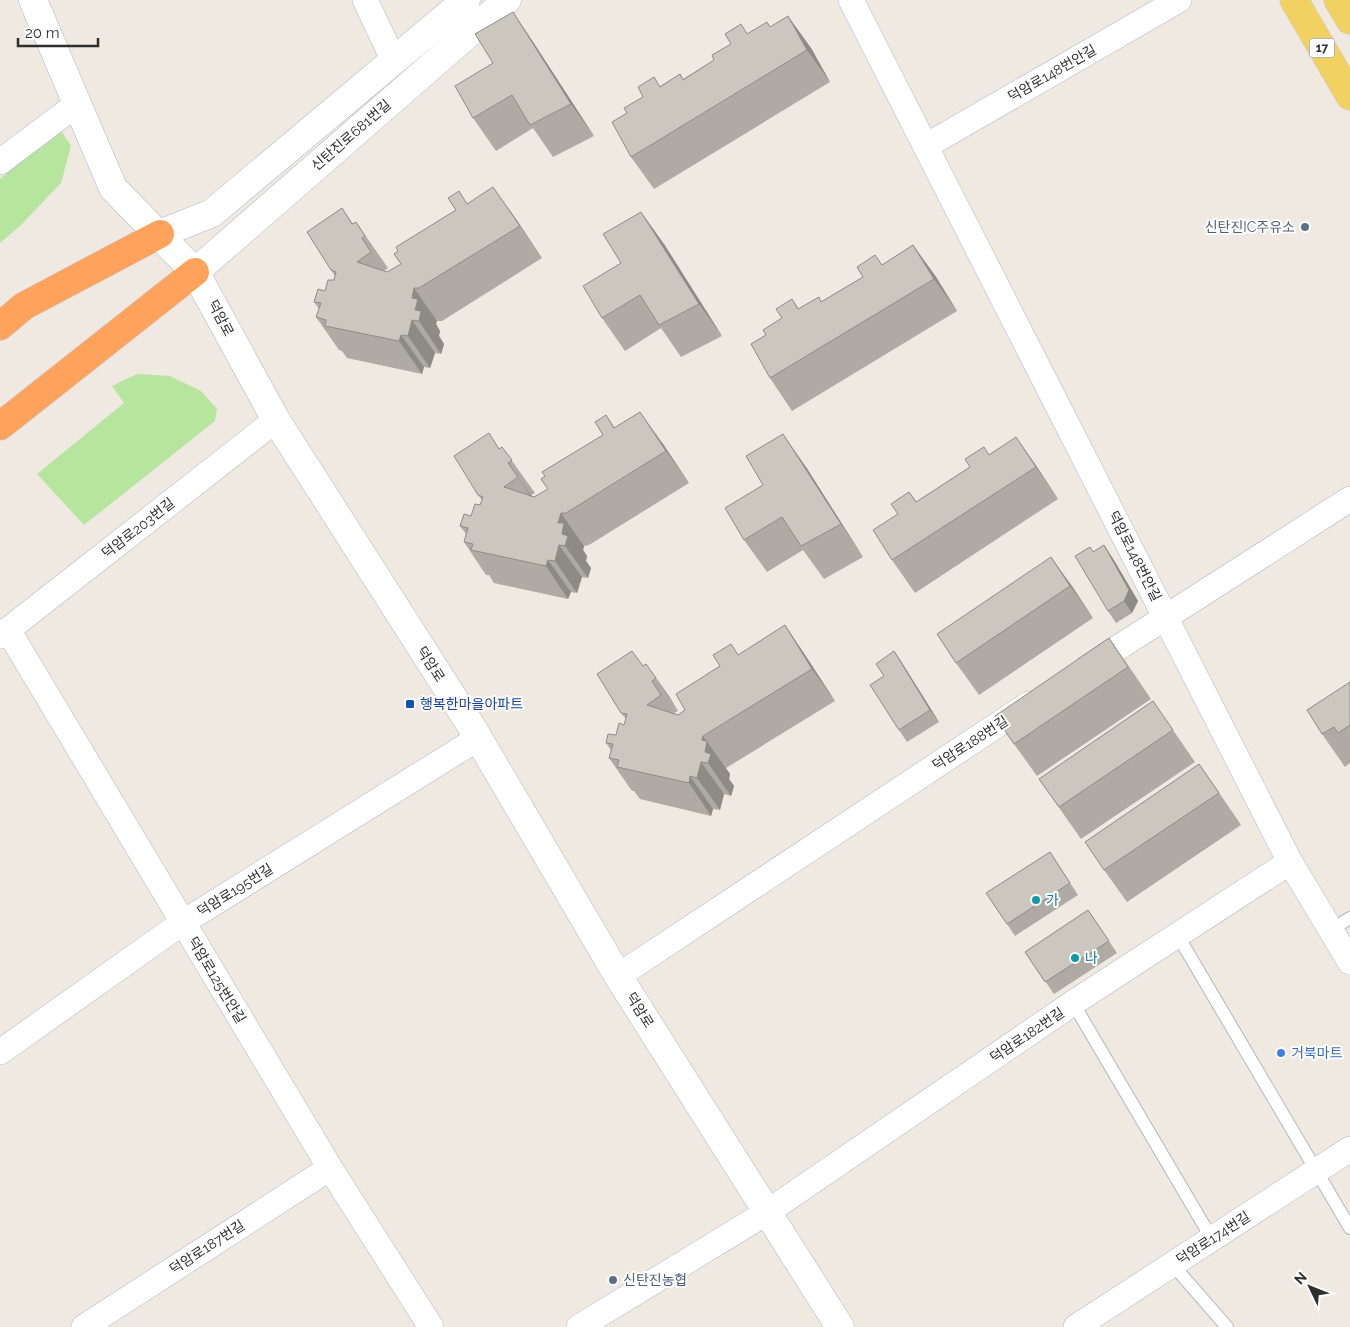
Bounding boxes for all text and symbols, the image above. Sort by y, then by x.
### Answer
scale bar [18,15,98,47]
text: 20 m [25,24,60,42]
road number: 17 [1310,38,1334,58]
street label: 덕암로148번안길 [1005,41,1099,105]
street label: 신탄진로681번길 [308,96,394,174]
place label: 신탄진IC주유소 [1205,219,1295,235]
marker: 신탄진IC주유소 [1299,221,1311,233]
street label: 덕암로 [205,297,237,339]
street label: 덕암로203번길 [99,495,177,561]
street label: 덕암로148번안길 [1105,508,1165,604]
street label: 덕암로 [414,643,448,685]
place label: 행복한마을아파트 [420,696,523,712]
marker: 행복한마을아파트 [404,698,416,710]
street label: 덕암로188번길 [929,713,1011,773]
street label: 덕암로195번길 [194,860,276,920]
place label: 가 [1046,892,1059,908]
marker: 가 [1030,894,1042,906]
street label: 덕암로125번안길 [185,934,249,1026]
place label: 나 [1085,950,1098,966]
marker: 나 [1069,952,1081,964]
street label: 덕암로 [623,989,657,1031]
street label: 덕암로182번길 [987,1004,1067,1066]
place label: 거북마트 [1291,1045,1343,1061]
marker: 거북마트 [1275,1047,1287,1059]
street label: 덕암로174번길 [1173,1208,1253,1268]
street label: 덕암로187번길 [167,1217,247,1277]
north arrow [1285,1262,1335,1312]
text: N [1291,1269,1310,1287]
place label: 신탄진농협 [623,1272,687,1288]
marker: 신탄진농협 [607,1274,619,1286]

